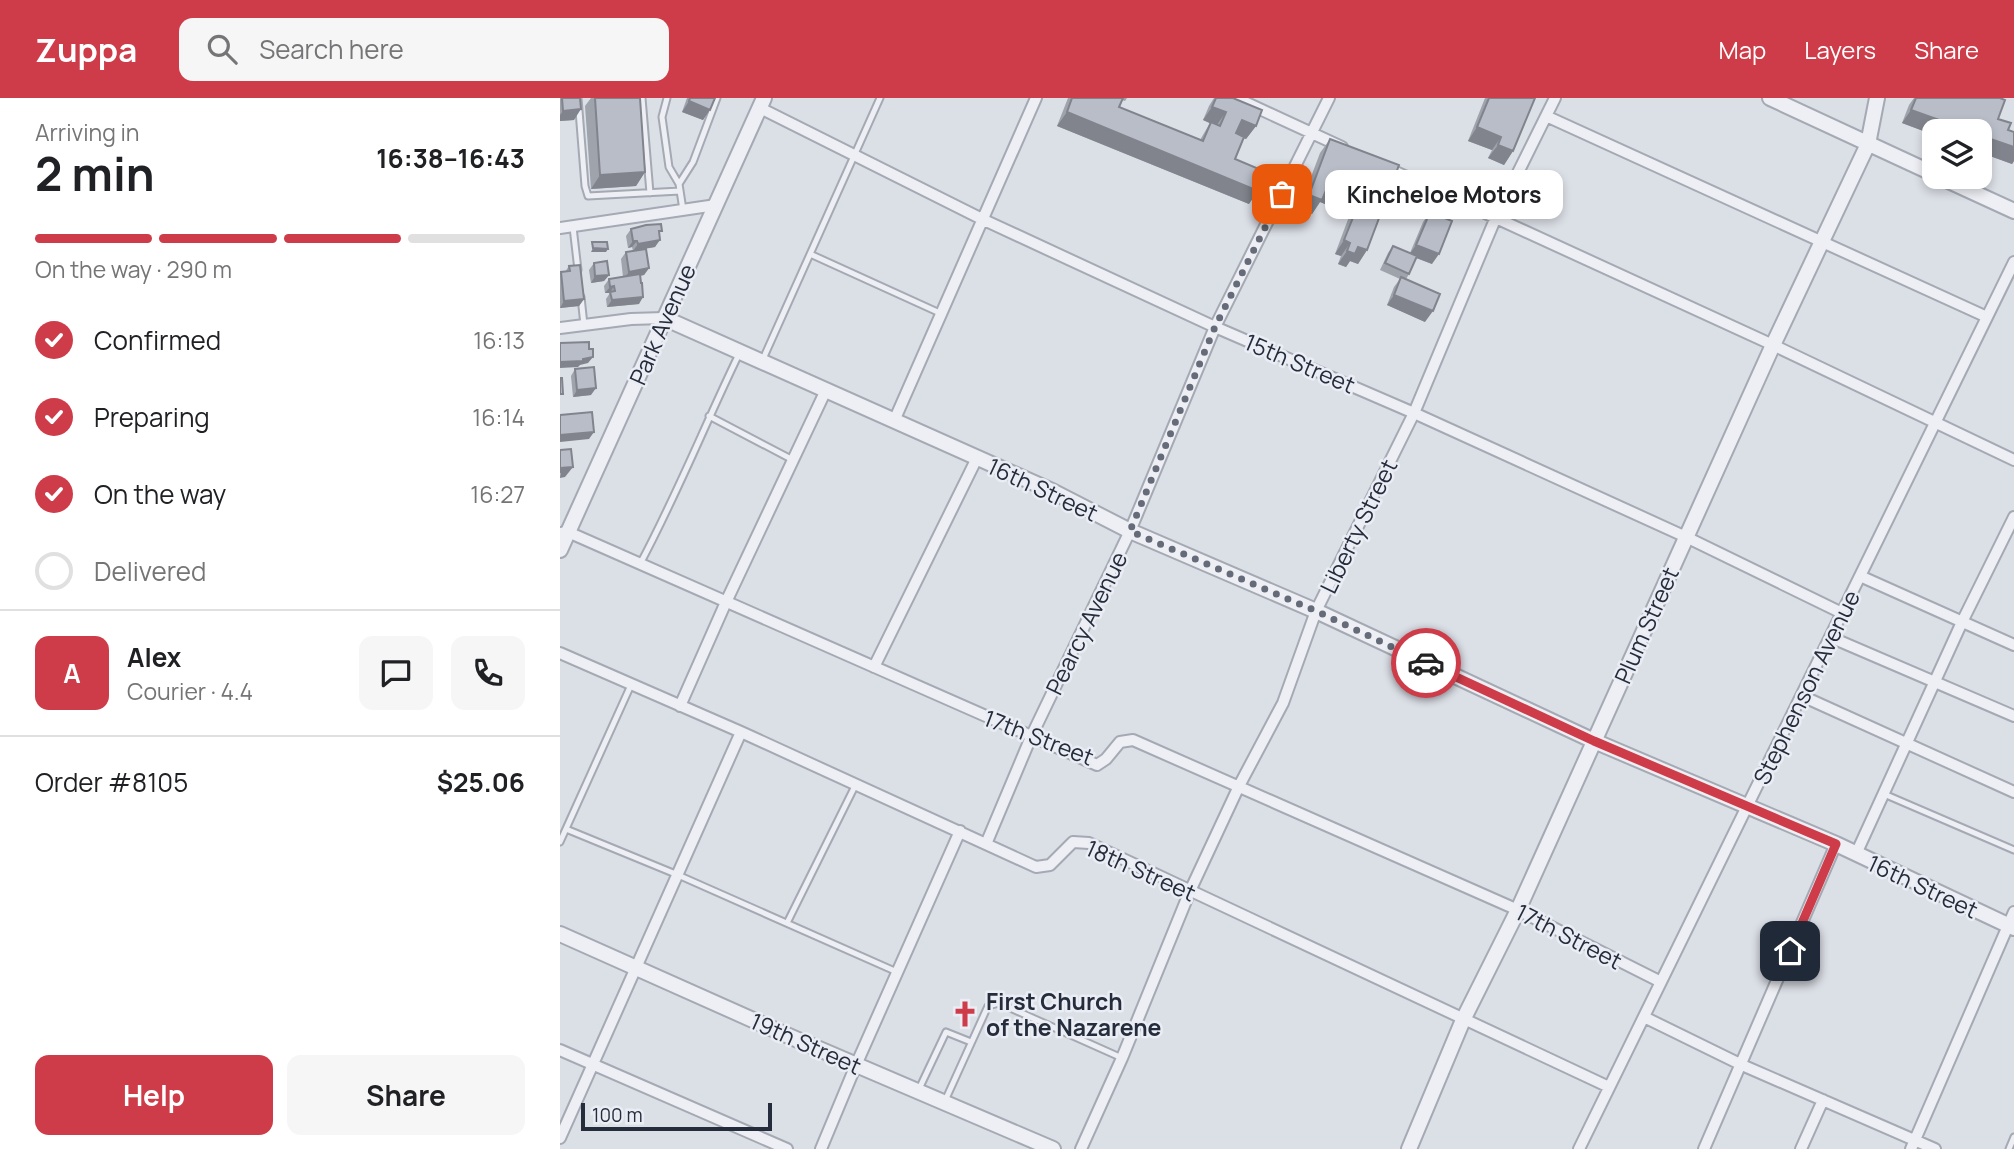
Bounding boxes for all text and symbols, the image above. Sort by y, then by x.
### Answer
search box [179,18,669,81]
text: Zuppa [35,27,137,72]
icon: search [203,30,241,68]
text: Search here [259,31,404,67]
text: Map [1719,33,1766,66]
text: Layers [1804,33,1876,66]
text: Share [1914,33,1979,66]
text: Arriving in [35,116,140,148]
map controls [1922,119,1992,189]
button: layers [1922,119,1992,189]
text: 16:38–16:43 [376,140,525,176]
text: 2 min [35,142,155,205]
pin [1252,164,1312,224]
callout: Kincheloe Motors [1324,170,1562,218]
icon: bag [1263,175,1301,213]
text: Kincheloe Motors [1347,178,1541,210]
text: On the way · 290 m [35,253,232,285]
street label: Park Avenue [621,258,703,390]
icon: check [35,321,73,359]
text: Confirmed [94,322,221,358]
text: 16:13 [473,324,525,356]
street label: 15th Street [1240,325,1360,401]
icon: check [35,398,73,436]
text: Preparing [94,399,210,435]
text: 16:14 [472,401,525,433]
street label: 16th Street [983,450,1103,528]
street label: Liberty Street [1312,454,1404,598]
icon: check [35,475,73,513]
text: On the way [94,476,226,512]
text: 16:27 [470,478,525,510]
street label: Pearcy Avenue [1038,546,1134,700]
text: Delivered [94,553,206,589]
street label: Plum Street [1606,562,1686,688]
street label: Stephenson Avenue [1745,584,1867,790]
courier [1391,628,1461,698]
button: chat [359,636,433,710]
button: phone [451,636,525,710]
text: Alex [127,639,181,675]
icon: car [1407,644,1445,682]
text: A [63,655,81,691]
text: Courier · 4.4 [127,675,253,707]
street label: 17th Street [979,701,1099,773]
text: Order #8105 [35,764,188,800]
text: $25.06 [437,764,525,800]
street label: 18th Street [1081,832,1201,908]
street label: 16th Street [1863,847,1983,925]
street label: 17th Street [1510,896,1628,976]
pin [1760,921,1820,981]
icon: home [1771,932,1809,970]
place label: First Church of the Nazarene [986,985,1162,1043]
church icon: First Church of the Nazarene [950,999,980,1029]
street label: 19th Street [745,1004,867,1082]
button: Help [35,1055,273,1135]
button: Share [287,1055,525,1135]
scale bar [581,1100,772,1132]
text: 100 m [592,1102,643,1128]

